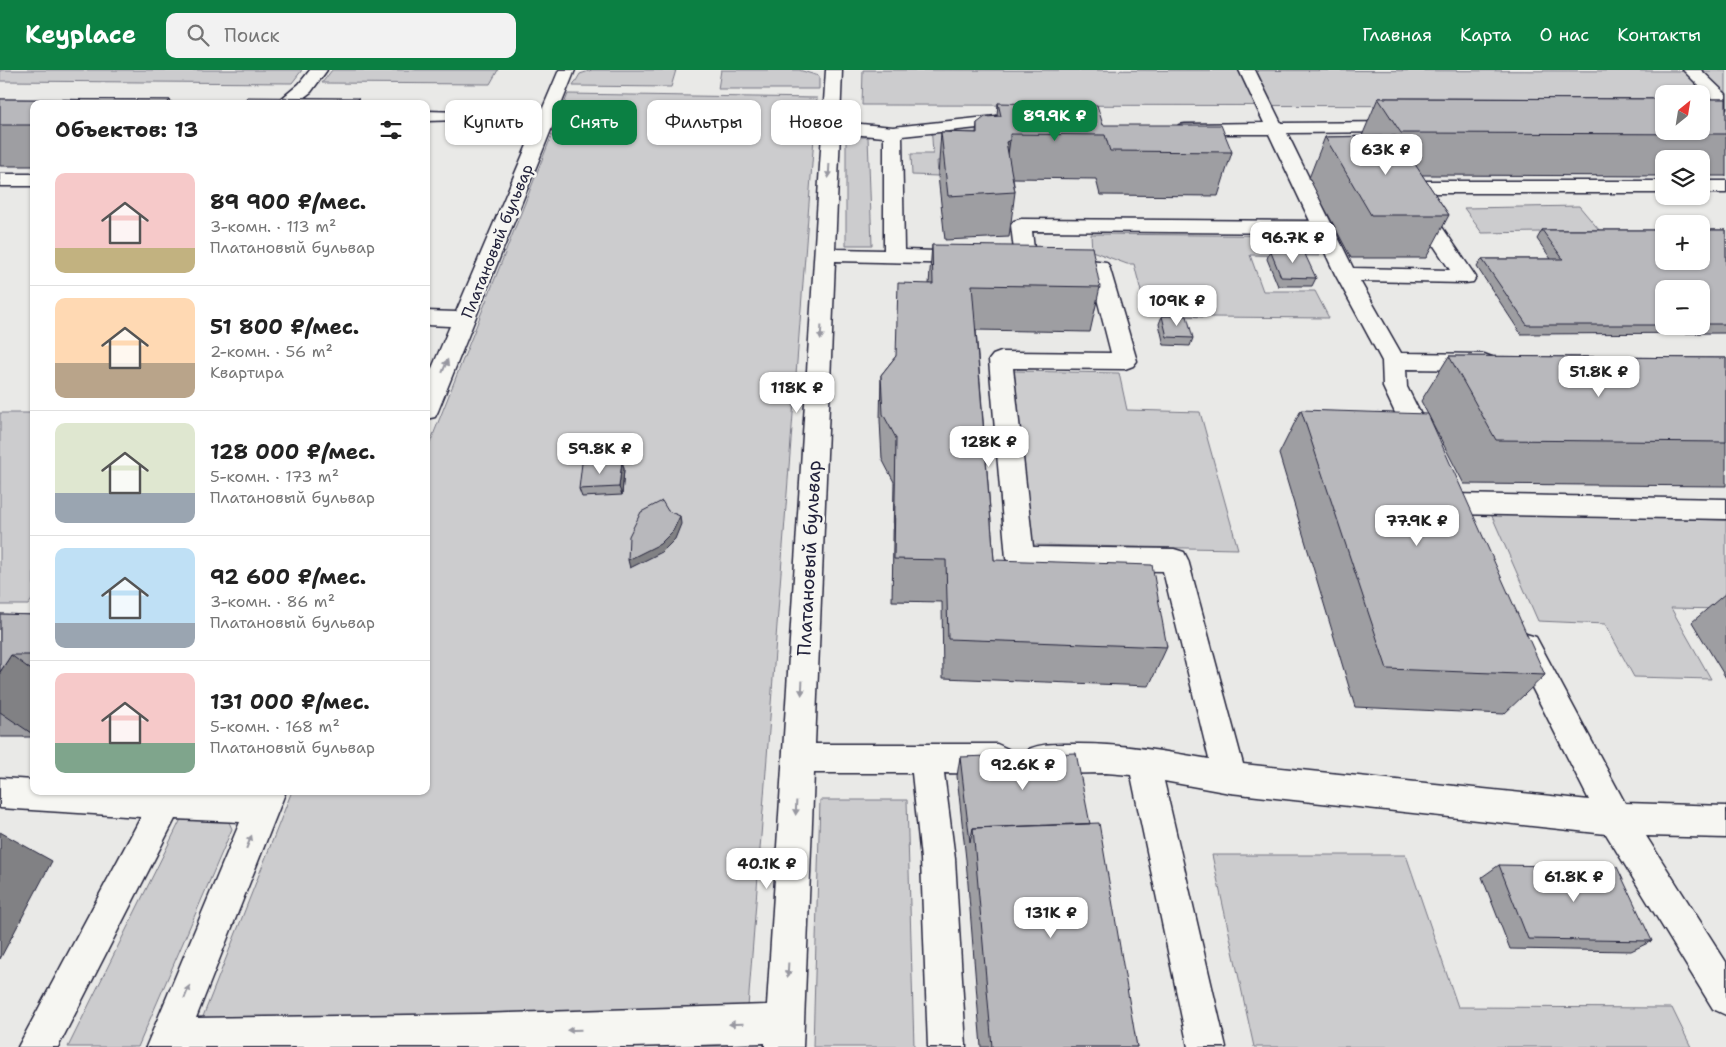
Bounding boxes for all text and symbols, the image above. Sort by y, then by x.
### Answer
search box [166,13,516,58]
text: Keyplace [25,19,136,51]
icon: search [184,21,212,49]
text: Поиск [224,23,280,48]
text: Главная [1362,23,1432,47]
text: Карта [1460,23,1512,47]
text: О нас [1540,23,1589,47]
text: Контакты [1617,23,1701,47]
north arrow [1655,85,1710,140]
map controls [1655,85,1710,335]
chip: Купить [445,100,542,145]
chip: Снять [552,100,637,145]
chip: Фильтры [647,100,761,145]
chip: Новое [771,100,861,145]
pin: 89.9K ₽ [1009,100,1101,142]
text: 89.9K ₽ [1023,105,1087,126]
text: Объектов: 13 [55,116,198,144]
icon: filters [377,116,405,144]
pin: 63K ₽ [1351,134,1421,176]
text: 63K ₽ [1361,139,1411,160]
button: layers [1655,150,1710,205]
street label: Платановый бульвар [456,161,538,321]
one-way arrow [825,163,833,179]
text: 89 900 ₽/мес. [210,188,366,216]
icon: home [95,193,155,253]
button: + [1655,215,1710,270]
text: 3-комн. · 113 m² [210,216,336,237]
pin: 96.7K ₽ [1247,222,1339,264]
text: 96.7K ₽ [1261,227,1325,248]
text: Платановый бульвар [210,237,375,258]
button: − [1655,280,1710,335]
pin: 109K ₽ [1136,284,1218,327]
text: 109K ₽ [1149,290,1205,311]
text: 51 800 ₽/мес. [210,313,359,341]
icon: home [95,318,155,378]
one-way arrow [816,326,824,342]
text: 2-комн. · 56 m² [210,341,333,362]
pin: 51.8K ₽ [1553,356,1645,398]
one-way arrow [441,359,449,373]
text: 51.8K ₽ [1569,361,1629,382]
text: Квартира [210,362,284,383]
pin: 118K ₽ [756,372,838,414]
text: 118K ₽ [771,377,823,398]
pin: 128K ₽ [948,426,1030,468]
text: 128K ₽ [961,431,1017,452]
pin: 59.8K ₽ [554,432,646,475]
text: 128 000 ₽/мес. [210,438,376,466]
text: 59.8K ₽ [568,438,632,459]
icon: home [95,443,155,503]
street label: Платановый бульвар [791,460,827,656]
text: 5-комн. · 173 m² [210,466,339,487]
text: Платановый бульвар [210,487,375,508]
pin: 77.9K ₽ [1371,504,1463,547]
text: 77.9K ₽ [1386,510,1448,531]
text: 92 600 ₽/мес. [210,563,366,591]
icon: home [95,568,155,628]
text: 3-комн. · 86 m² [210,591,335,612]
text: Платановый бульвар [210,612,375,633]
one-way arrow [798,680,806,696]
text: 131 000 ₽/мес. [210,688,370,716]
icon: home [95,693,155,753]
text: 5-комн. · 168 m² [210,716,340,737]
text: Платановый бульвар [210,737,375,758]
pin: 92.6K ₽ [977,748,1069,791]
text: 92.6K ₽ [990,754,1056,775]
one-way arrow [792,800,800,816]
one-way arrow [245,835,253,849]
pin: 40.1K ₽ [721,848,813,890]
text: 40.1K ₽ [737,853,797,874]
pin: 61.8K ₽ [1528,860,1620,903]
text: 61.8K ₽ [1544,866,1604,887]
pin: 131K ₽ [1010,896,1092,939]
text: 131K ₽ [1025,902,1077,923]
one-way arrow [783,962,791,978]
one-way arrow [183,984,191,999]
one-way arrow [728,1021,744,1029]
one-way arrow [566,1026,582,1034]

